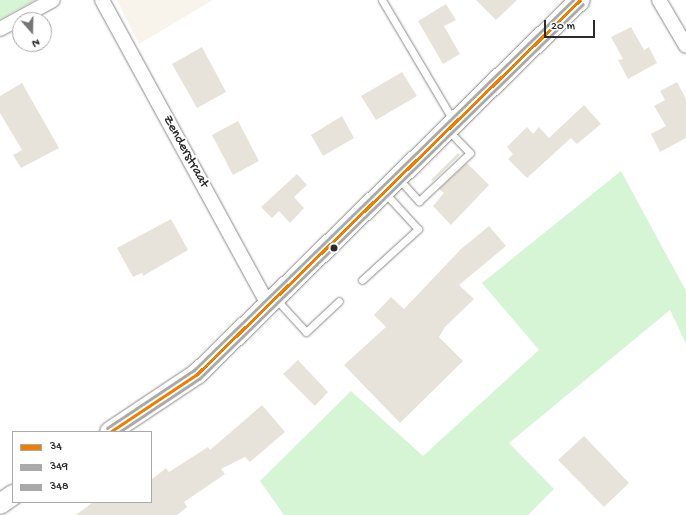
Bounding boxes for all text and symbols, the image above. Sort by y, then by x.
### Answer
north arrow [12,12,52,52]
scale bar [546,12,597,38]
text: 20 m [551,20,575,34]
text: N [30,35,41,49]
street label: Zenderstraat [158,113,212,191]
unlabelled marker [329,243,339,253]
legend [12,431,152,503]
text: 34 [50,440,62,454]
text: 349 [50,460,68,474]
text: 348 [50,480,68,494]

